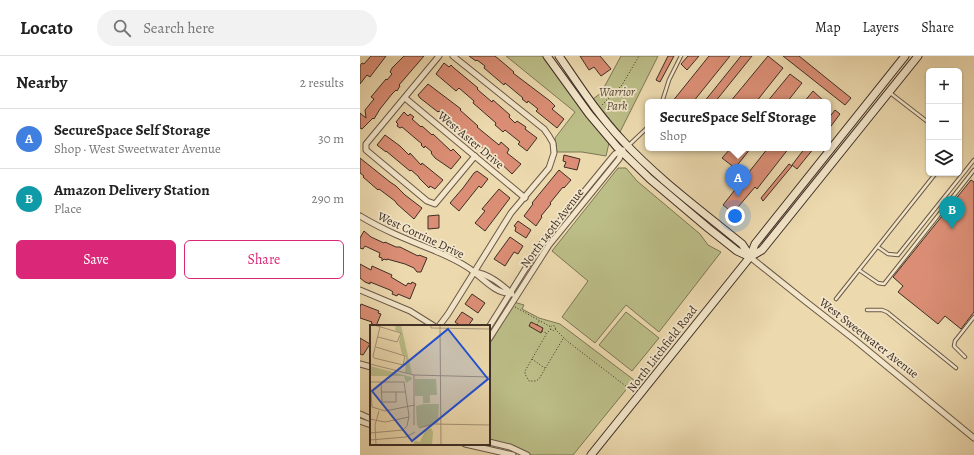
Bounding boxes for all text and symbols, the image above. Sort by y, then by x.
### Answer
search box [97,10,377,46]
text: Locato [20,15,73,41]
icon: search [111,17,133,39]
text: Search here [143,18,215,38]
text: Map [815,18,841,37]
text: Layers [863,18,899,37]
text: Share [921,18,954,37]
map controls [926,68,962,176]
button: + [926,68,962,104]
text: Nearby [16,71,67,94]
text: 2 results [300,74,344,91]
park label: Warrior Park [599,84,636,114]
popup [645,99,831,151]
button: − [926,104,962,140]
street label: West Aster Drive [434,107,508,172]
text: SecureSpace Self Storage [660,107,816,127]
text: SecureSpace Self Storage [54,120,211,140]
text: Shop [660,127,687,144]
text: A [25,130,33,147]
text: 30 m [318,130,344,147]
text: Shop · West Sweetwater Avenue [54,140,221,157]
button: layers [926,140,962,176]
pin: A [725,164,751,197]
text: Amazon Delivery Station [54,180,210,200]
street label: North 140th Avenue [517,185,587,271]
text: B [25,190,33,207]
text: 290 m [312,190,344,207]
pin: B [939,196,965,229]
text: Place [54,200,82,217]
your location [725,206,745,226]
street label: West Corrine Drive [374,207,467,262]
button: Save [16,240,176,279]
button: Share [184,240,344,279]
street label: West Sweetwater Avenue [815,294,922,382]
street label: North Litchfield Road [623,302,701,396]
inset map [370,325,490,445]

